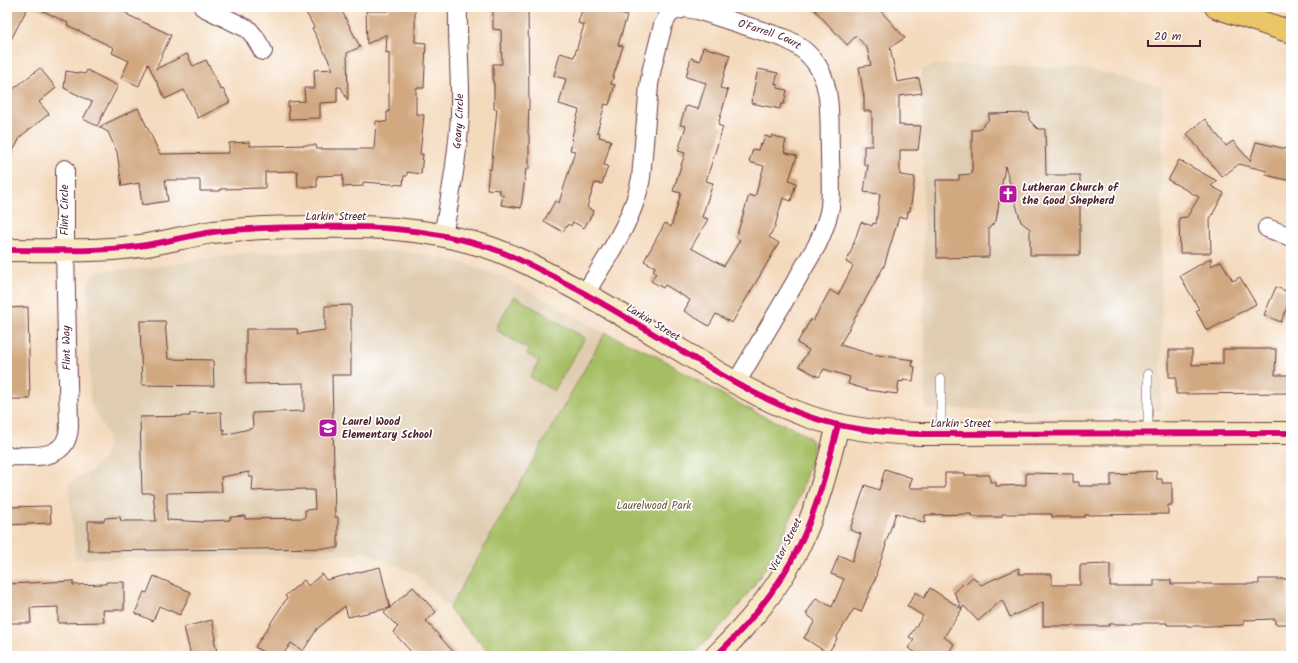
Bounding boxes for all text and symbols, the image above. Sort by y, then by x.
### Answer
street label: O'Farrell Court [736,15,805,55]
scale bar [1148,22,1200,48]
text: 20 m [1154,27,1182,46]
street label: Geary Circle [448,93,469,150]
place label: Lutheran Church of the Good Shepherd [1022,179,1119,210]
church icon: Lutheran Church of the Good Shepherd [997,183,1019,205]
street label: Flint Circle [56,184,74,236]
street label: Larkin Street [306,208,367,226]
street label: Larkin Street [622,300,684,347]
street label: Flint Way [58,325,76,370]
place label: Laurel Wood Elementary School [342,413,432,444]
street label: Larkin Street [931,415,992,433]
school or university icon: Laurel Wood Elementary School [317,417,339,439]
park label: Laurelwood Park [617,497,692,515]
street label: Victor Street [765,514,808,575]

